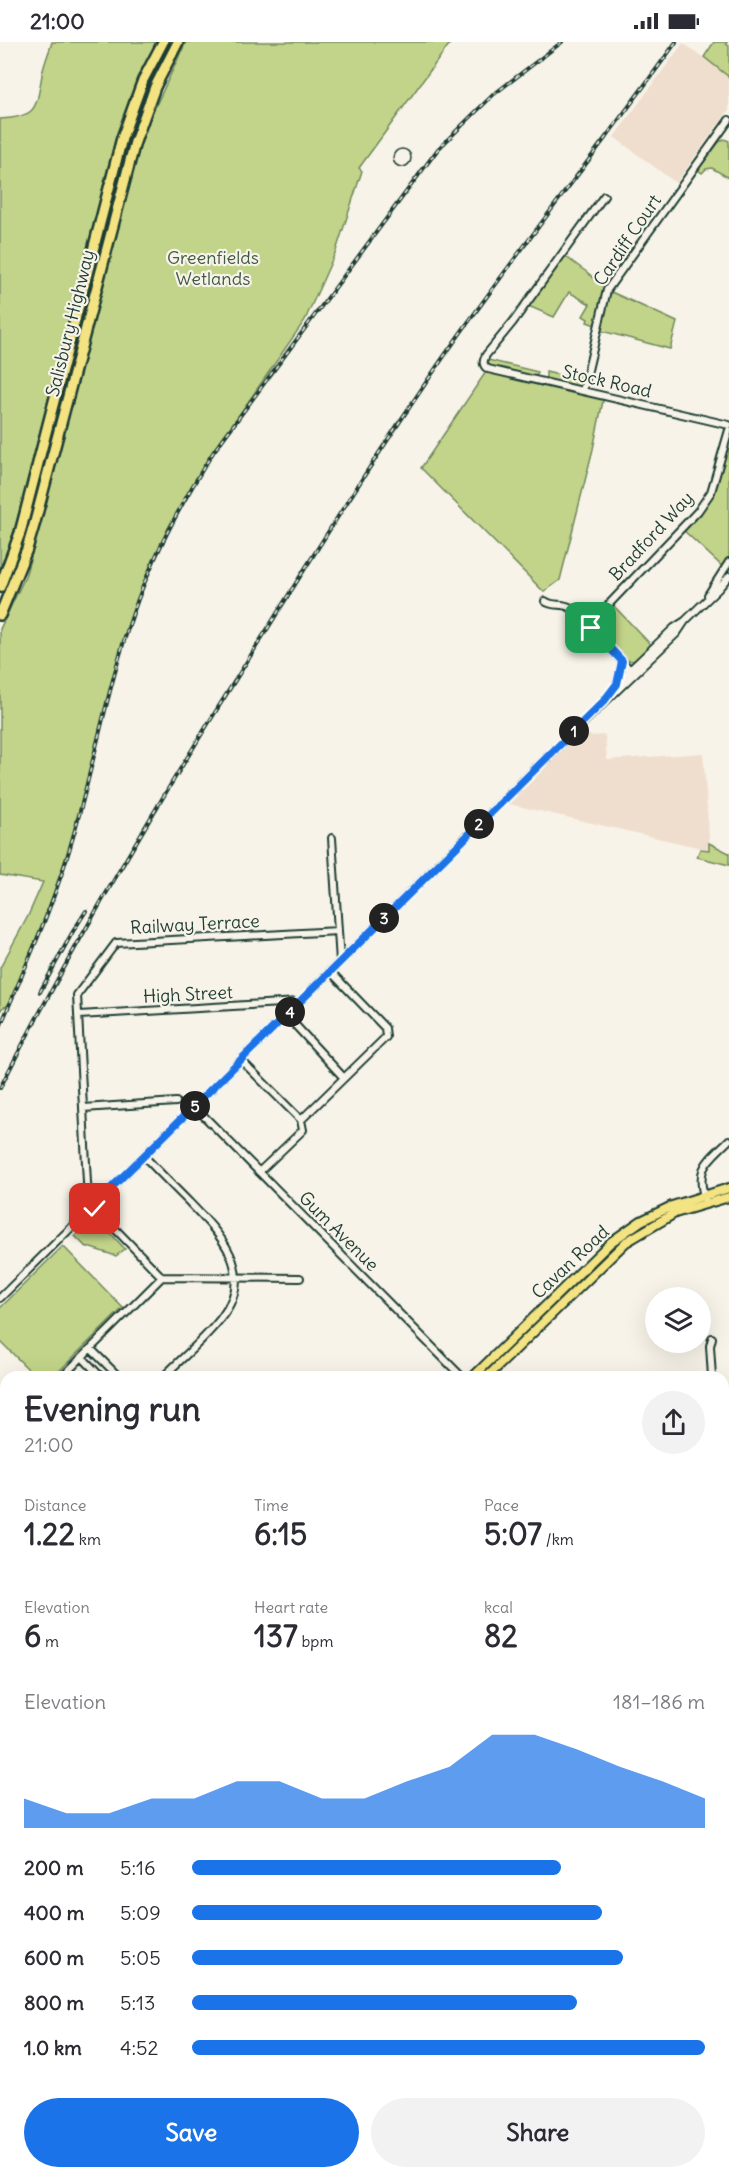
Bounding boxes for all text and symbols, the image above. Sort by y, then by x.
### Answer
text: 21:00 [30,7,85,35]
street label: Cardiff Court [588,190,666,290]
park label: Greenfields Wetlands [167,246,259,290]
street label: Salisbury Highway [41,247,99,399]
street label: Stock Road [560,360,654,403]
street label: Bradford Way [604,487,698,585]
pin [565,602,616,653]
icon: arrive [574,611,607,644]
pin: 1 [559,716,589,746]
text: 1 [571,721,577,741]
pin: 2 [464,809,494,839]
text: 2 [475,814,483,834]
pin: 3 [369,903,399,933]
text: 3 [379,908,389,928]
street label: Railway Terrace [130,909,260,939]
street label: High Street [143,980,233,1008]
pin: 4 [275,997,305,1027]
text: 4 [285,1002,295,1022]
pin: 5 [180,1091,210,1121]
text: 5 [190,1096,200,1116]
pin [69,1183,120,1234]
street label: Gum Avenue [294,1186,384,1276]
icon: check [78,1192,111,1225]
street label: Cavan Road [526,1220,614,1304]
map controls [645,1287,711,1353]
button: layers [645,1287,711,1353]
text: Evening run [24,1388,200,1430]
button: share [642,1391,705,1454]
text: 21:00 [24,1432,74,1457]
text: Distance [24,1495,86,1515]
text: Time [254,1495,289,1515]
text: Pace [484,1495,519,1515]
text: 1.22 [24,1515,75,1553]
text: 6:15 [254,1515,307,1553]
text: 5:07 [484,1515,542,1553]
text: km [75,1529,101,1549]
text: /km [542,1529,574,1549]
text: Elevation [24,1597,90,1617]
text: Heart rate [254,1597,328,1617]
text: kcal [484,1597,513,1617]
text: 6 [24,1617,41,1655]
text: 137 [254,1617,298,1655]
text: 82 [484,1617,518,1655]
text: m [41,1631,59,1651]
text: bpm [298,1631,333,1651]
text: Elevation [24,1689,106,1714]
text: 181–186 m [613,1689,705,1714]
text: 200 m [24,1855,84,1880]
text: 5:16 [120,1855,156,1880]
text: 400 m [24,1900,84,1925]
text: 5:09 [120,1900,161,1925]
text: 600 m [24,1945,84,1970]
text: 5:05 [120,1945,161,1970]
text: 800 m [24,1990,84,2015]
text: 5:13 [120,1990,155,2015]
text: 1.0 km [24,2035,82,2060]
text: 4:52 [120,2035,159,2060]
button: Save [24,2098,359,2167]
button: Share [371,2098,705,2167]

